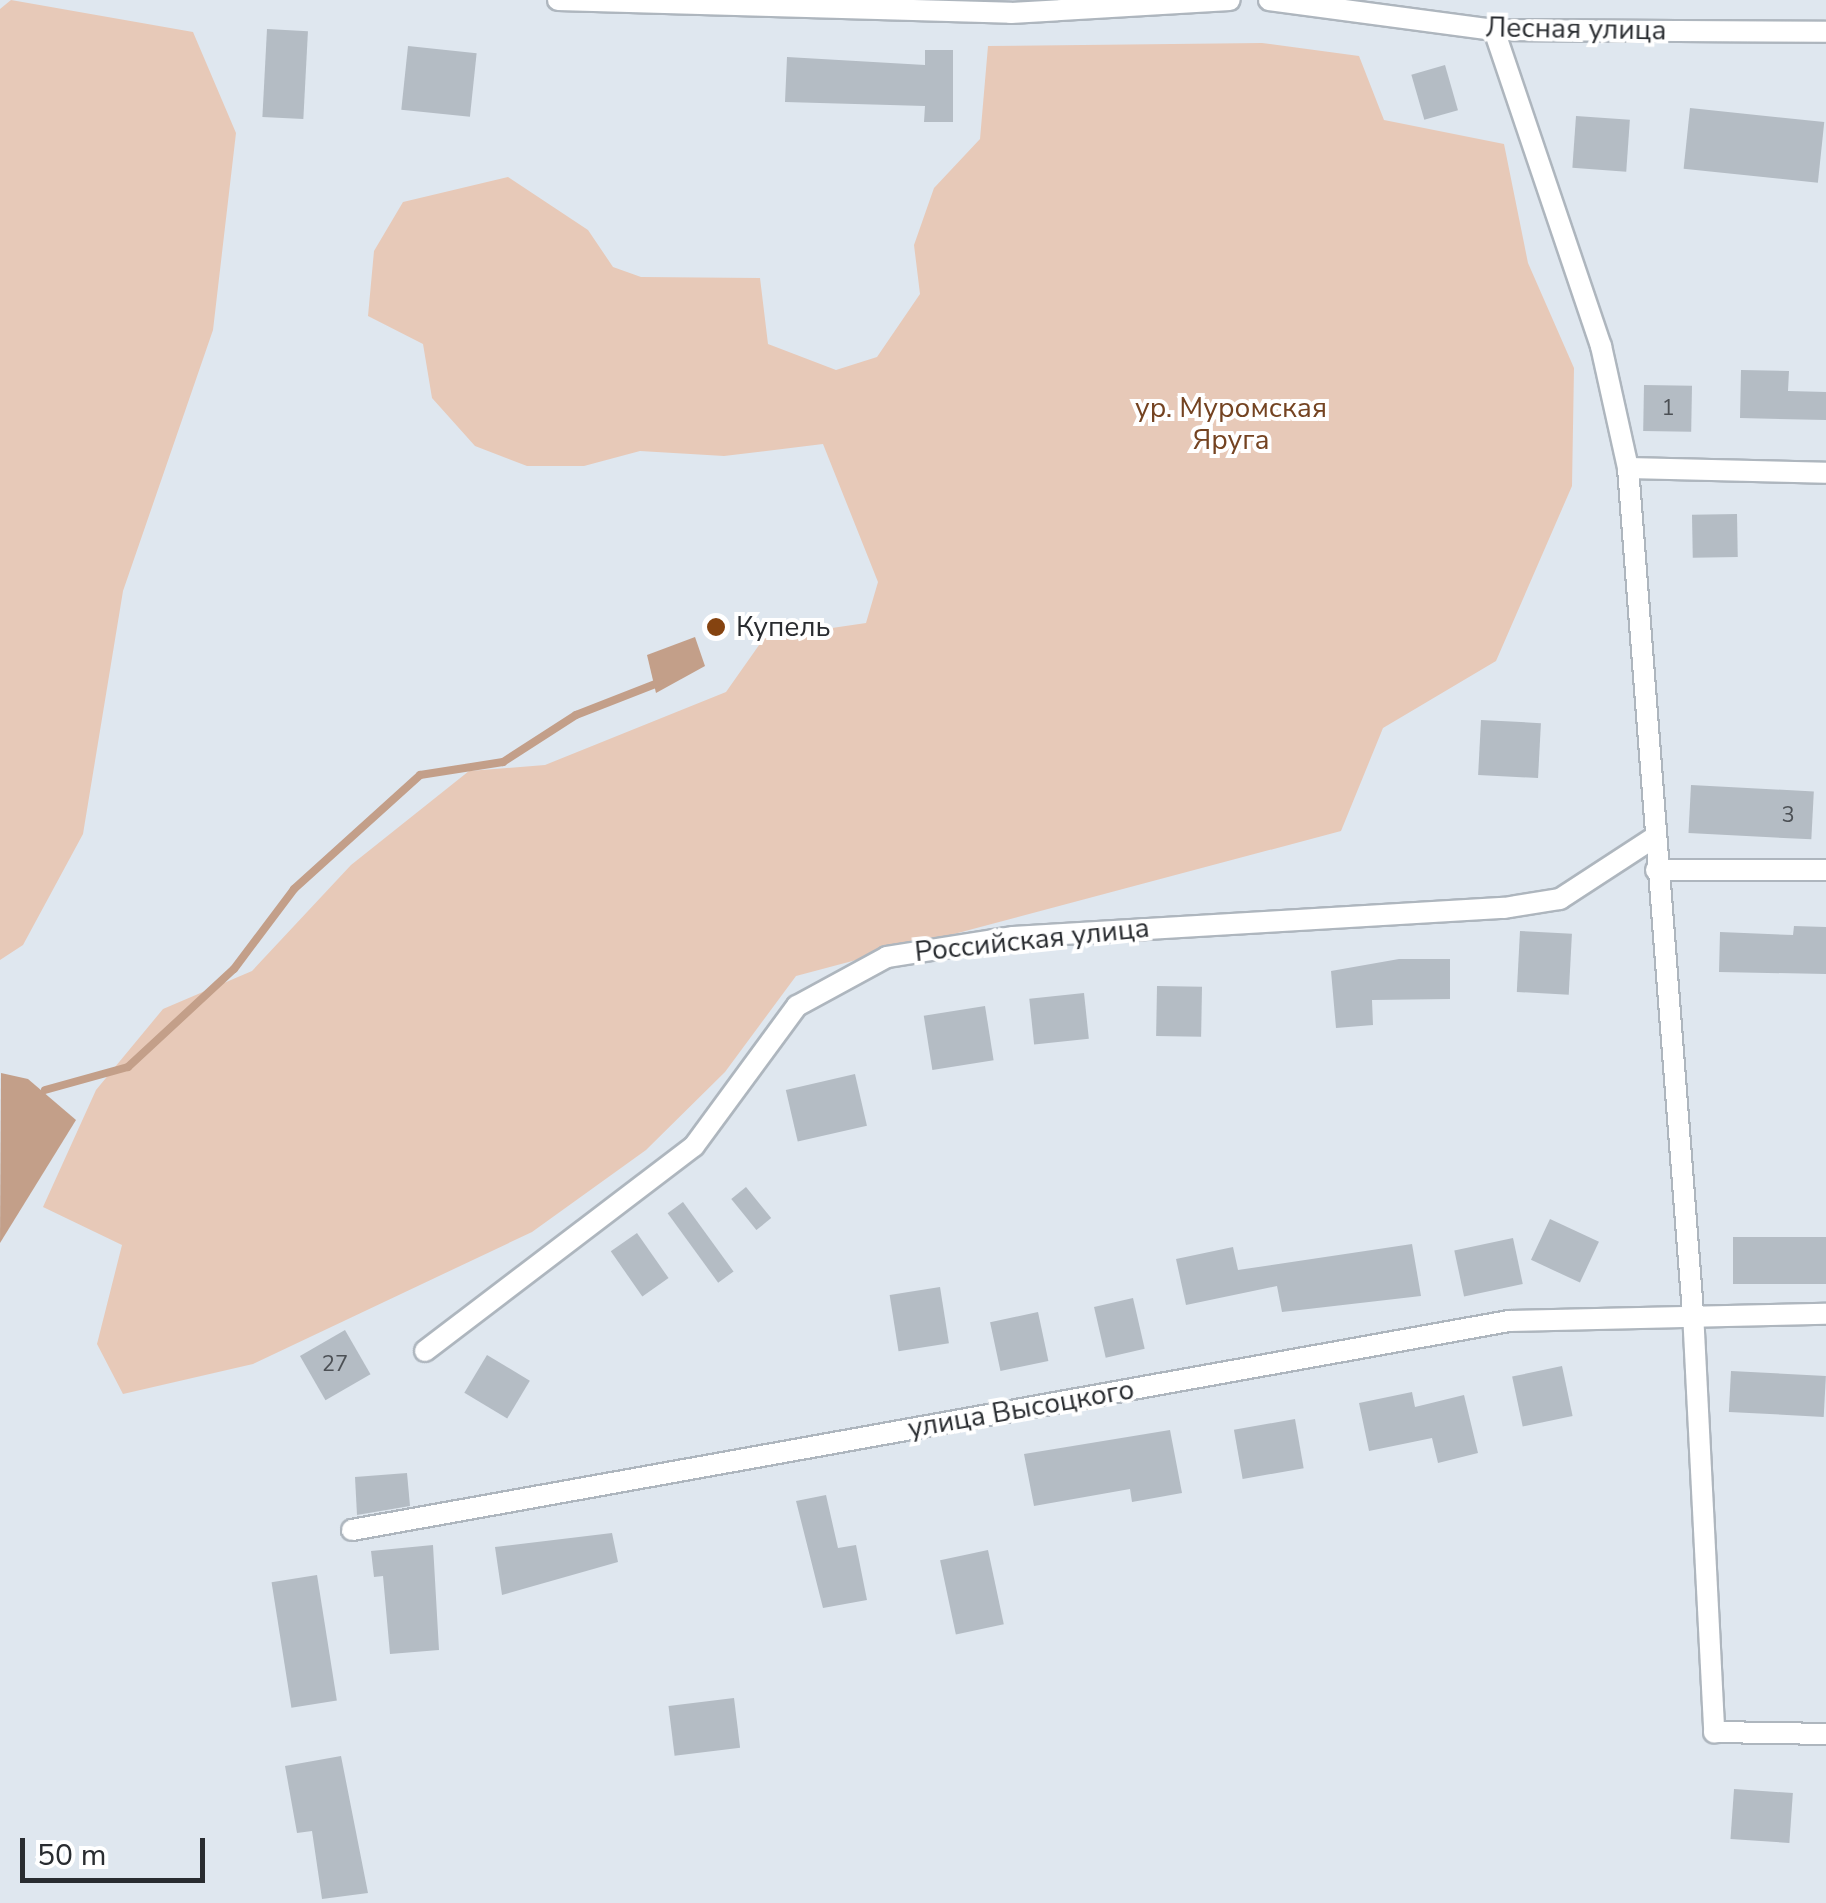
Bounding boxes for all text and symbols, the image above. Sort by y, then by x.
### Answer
street label: Лесная улица [1485,11,1667,47]
park label: ур. Муромская Яруга [1135,391,1327,457]
house number: 1 [1661,396,1675,422]
place label: Купель [736,610,831,644]
marker: Купель [705,616,727,638]
house number: 3 [1781,803,1795,829]
street label: Российская улица [913,911,1151,969]
house number: 27 [322,1352,348,1378]
street label: улица Высоцкого [905,1373,1137,1445]
scale bar [25,1818,210,1880]
text: 50 m [37,1835,106,1876]

